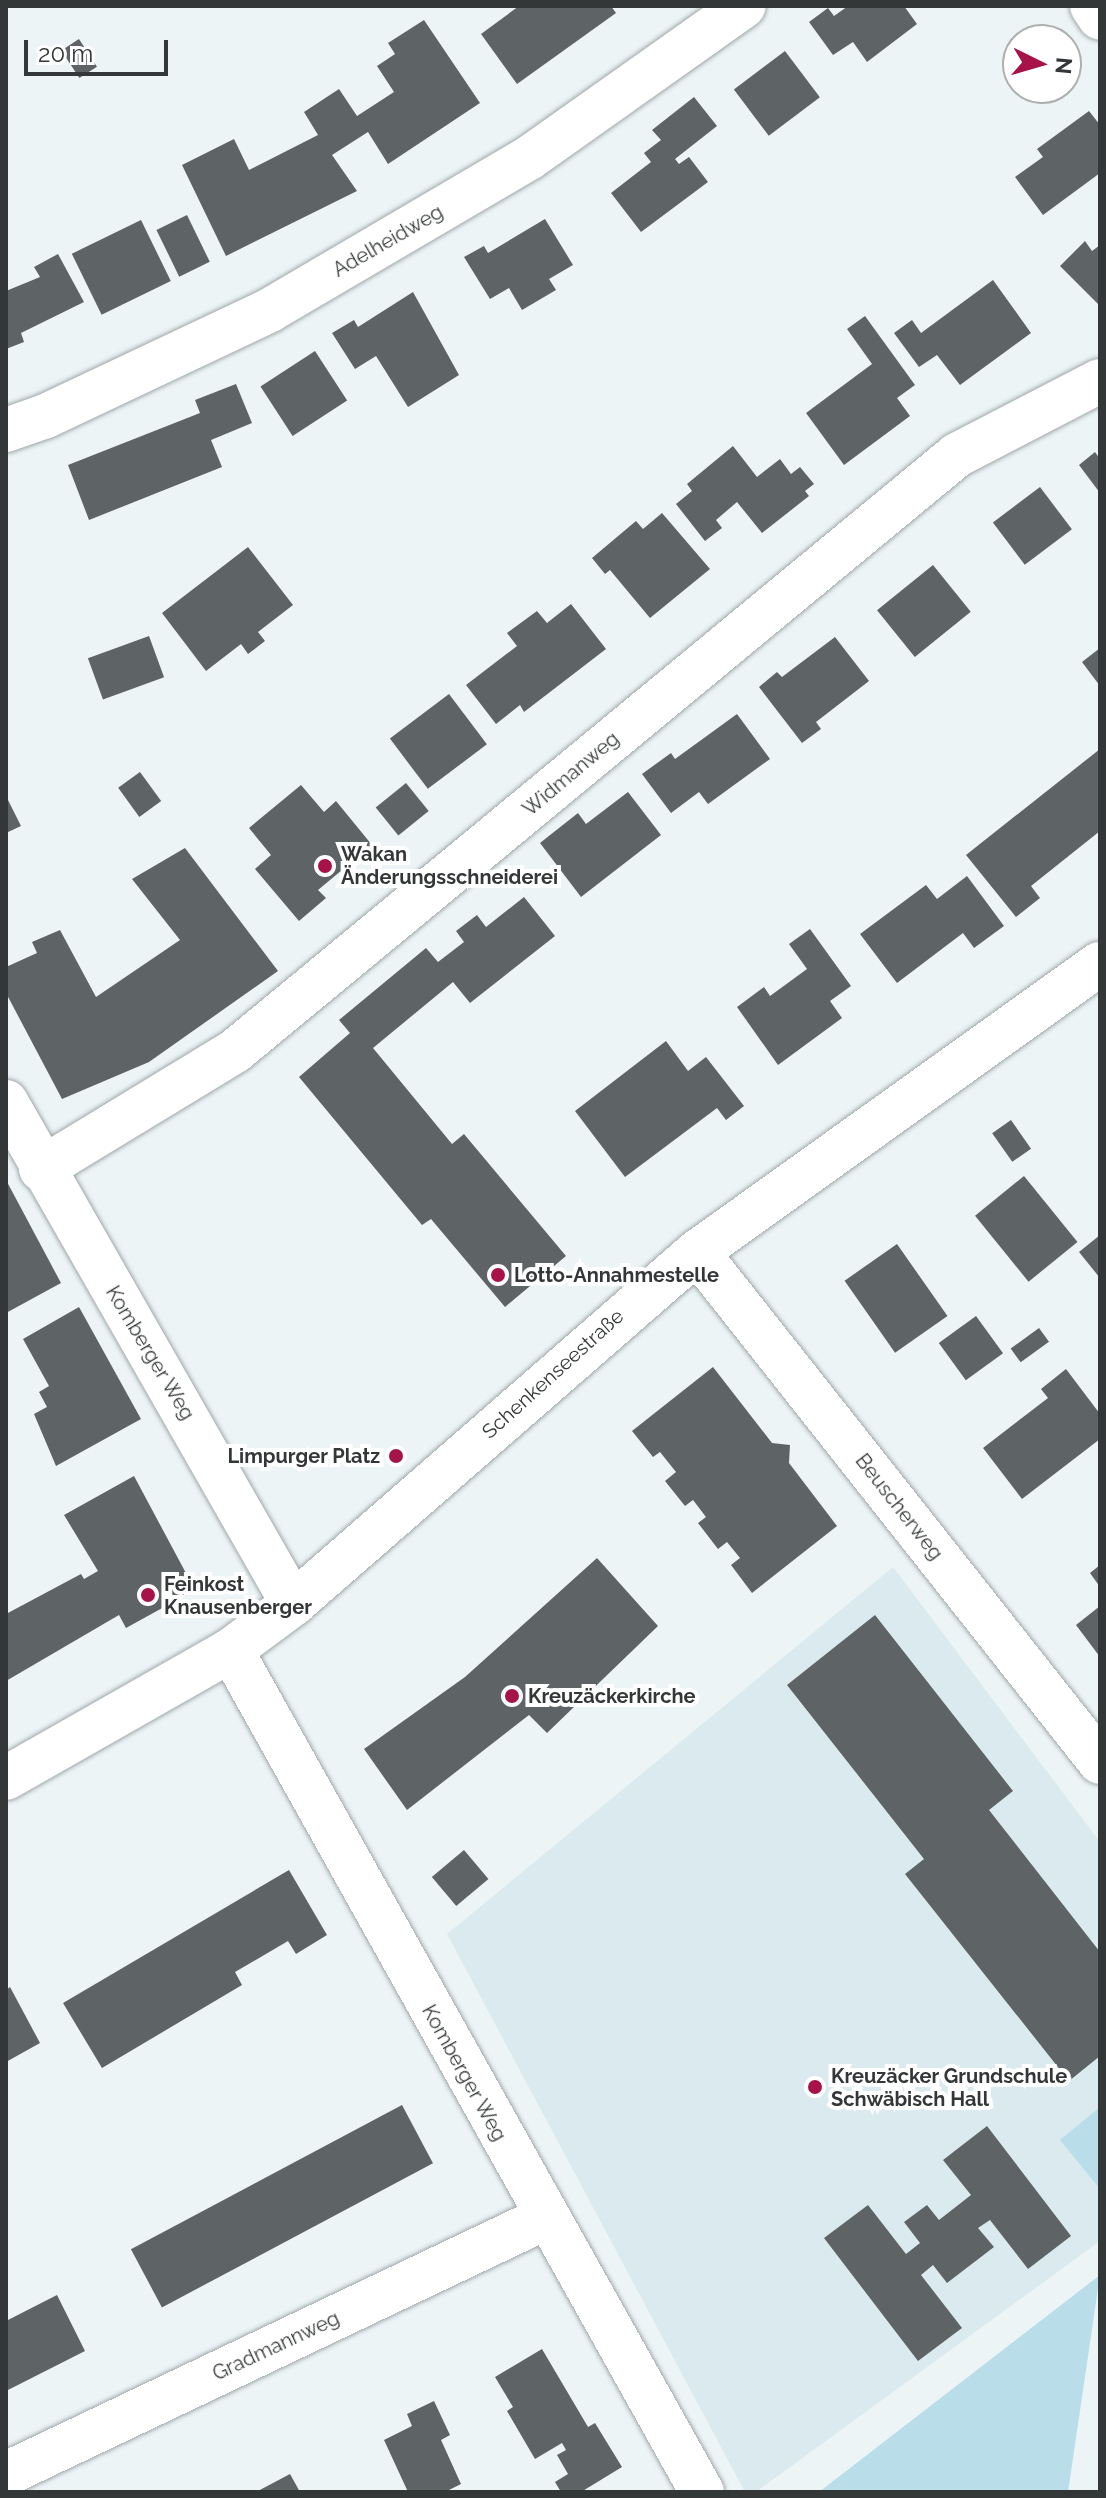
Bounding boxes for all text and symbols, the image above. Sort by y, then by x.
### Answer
scale bar [28,24,172,74]
north arrow [1002,24,1082,104]
text: 20 m [38,39,93,68]
text: N [1050,56,1078,75]
street label: Adelheidweg [329,200,447,282]
street label: Widmanweg [518,727,624,821]
place label: Wakan Änderungsschneiderei [341,842,558,889]
marker: Wakan Änderungsschneiderei [316,857,334,875]
place label: Lotto-Annahmestelle [514,1263,719,1287]
marker: Lotto-Annahmestelle [489,1266,507,1284]
street label: Komberger Weg [100,1281,200,1425]
street label: Schenkenseestraße [477,1304,629,1444]
place label: Limpurger Platz [227,1444,380,1468]
marker: Limpurger Platz [387,1447,405,1465]
street label: Beuscherweg [850,1449,948,1565]
place label: Feinkost Knausenberger [164,1572,312,1619]
marker: Feinkost Knausenberger [139,1586,157,1604]
place label: Kreuzäckerkirche [528,1684,696,1708]
marker: Kreuzäckerkirche [503,1687,521,1705]
street label: Komberger Weg [416,2000,512,2146]
place label: Kreuzäcker Grundschule Schwäbisch Hall [831,2064,1068,2111]
marker: Kreuzäcker Grundschule Schwäbisch Hall [806,2078,824,2096]
street label: Gradmannweg [209,2306,343,2386]

